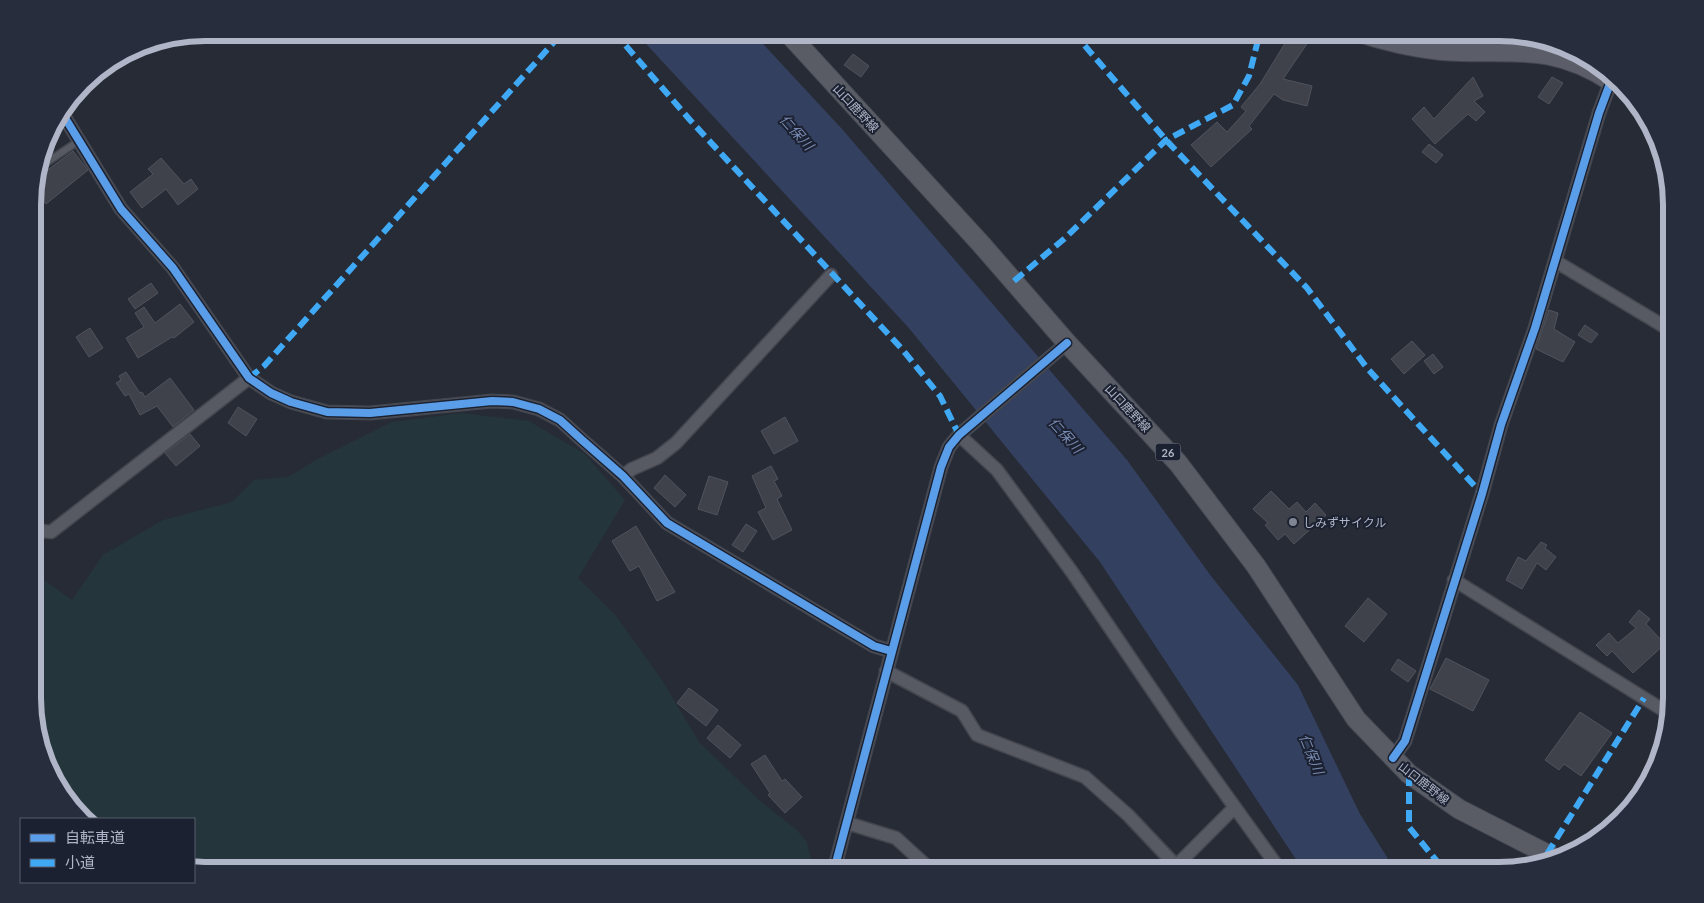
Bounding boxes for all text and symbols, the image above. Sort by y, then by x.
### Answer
street label: 山口鹿野線 [830,81,882,135]
water label: 仁保川 [777,111,819,155]
street label: 山口鹿野線 [1102,381,1154,435]
water label: 仁保川 [1046,414,1088,458]
road number: 26 [1156,444,1180,461]
place label: しみずサイクル [1303,515,1386,530]
marker: しみずサイクル [1287,516,1299,528]
water label: 仁保川 [1296,731,1328,779]
street label: 山口鹿野線 [1396,759,1452,807]
legend [20,818,195,883]
text: 自転車道 [65,828,125,846]
text: 小道 [65,853,95,871]

